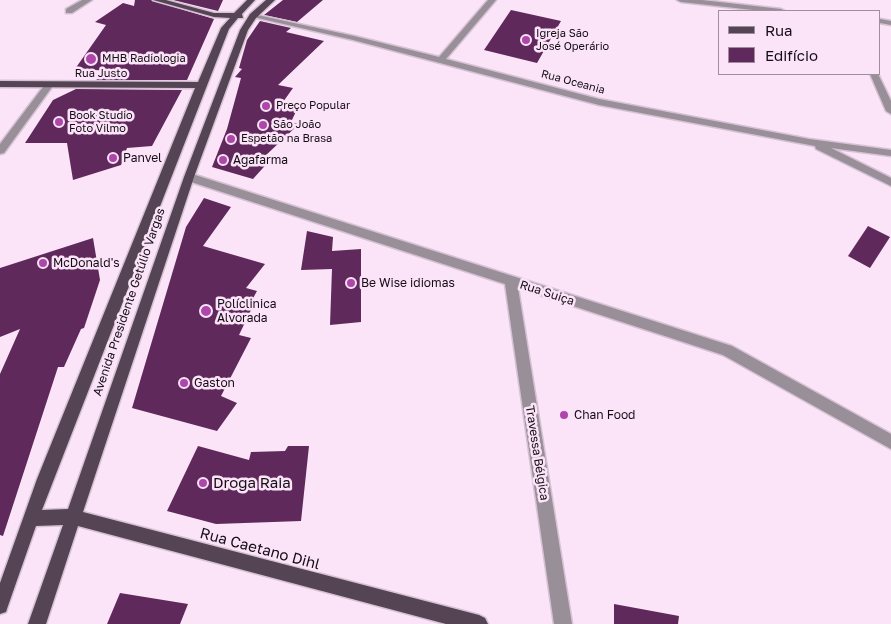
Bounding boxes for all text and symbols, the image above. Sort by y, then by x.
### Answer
legend [718,10,881,75]
text: Rua [765,21,792,39]
place label: Igreja São José Operário [536,27,609,53]
marker: Igreja São José Operário [520,34,532,46]
text: Edifício [765,46,818,64]
marker: MHB Radiologia [84,52,98,66]
place label: MHB Radiologia [102,52,186,66]
street label: Rua Justo [75,67,127,81]
street label: Rua Oceania [540,67,606,97]
place label: Preço Popular [276,99,350,113]
marker: Preço Popular [260,100,272,112]
place label: Book Studio Foto Vilmo [69,109,133,135]
marker: Book Studio Foto Vilmo [53,116,65,128]
place label: São João [273,118,321,132]
marker: São João [257,119,269,131]
place label: Espetão na Brasa [241,132,332,146]
marker: Espetão na Brasa [225,133,237,145]
place label: Panvel [123,151,162,165]
marker: Panvel [107,152,119,164]
place label: Agafarma [233,153,288,167]
marker: Agafarma [217,154,229,166]
street label: Avenida Presidente Getúlio Vargas [90,206,168,398]
place label: McDonald's [53,256,120,270]
marker: McDonald's [37,257,49,269]
place label: Be Wise idiomas [361,276,455,290]
marker: Be Wise idiomas [345,277,357,289]
street label: Rua Suiça [518,277,576,309]
place label: Políclinica Alvorada [217,297,277,325]
marker: Políclinica Alvorada [199,304,213,318]
place label: Gaston [194,376,235,390]
marker: Gaston [178,377,190,389]
street label: Travessa Bélgica [522,404,552,502]
place label: Chan Food [574,408,635,422]
marker: Chan Food [558,409,570,421]
place label: Droga Raia [213,474,291,492]
marker: Droga Raia [197,477,209,489]
street label: Rua Caetano Dihl [198,524,322,574]

